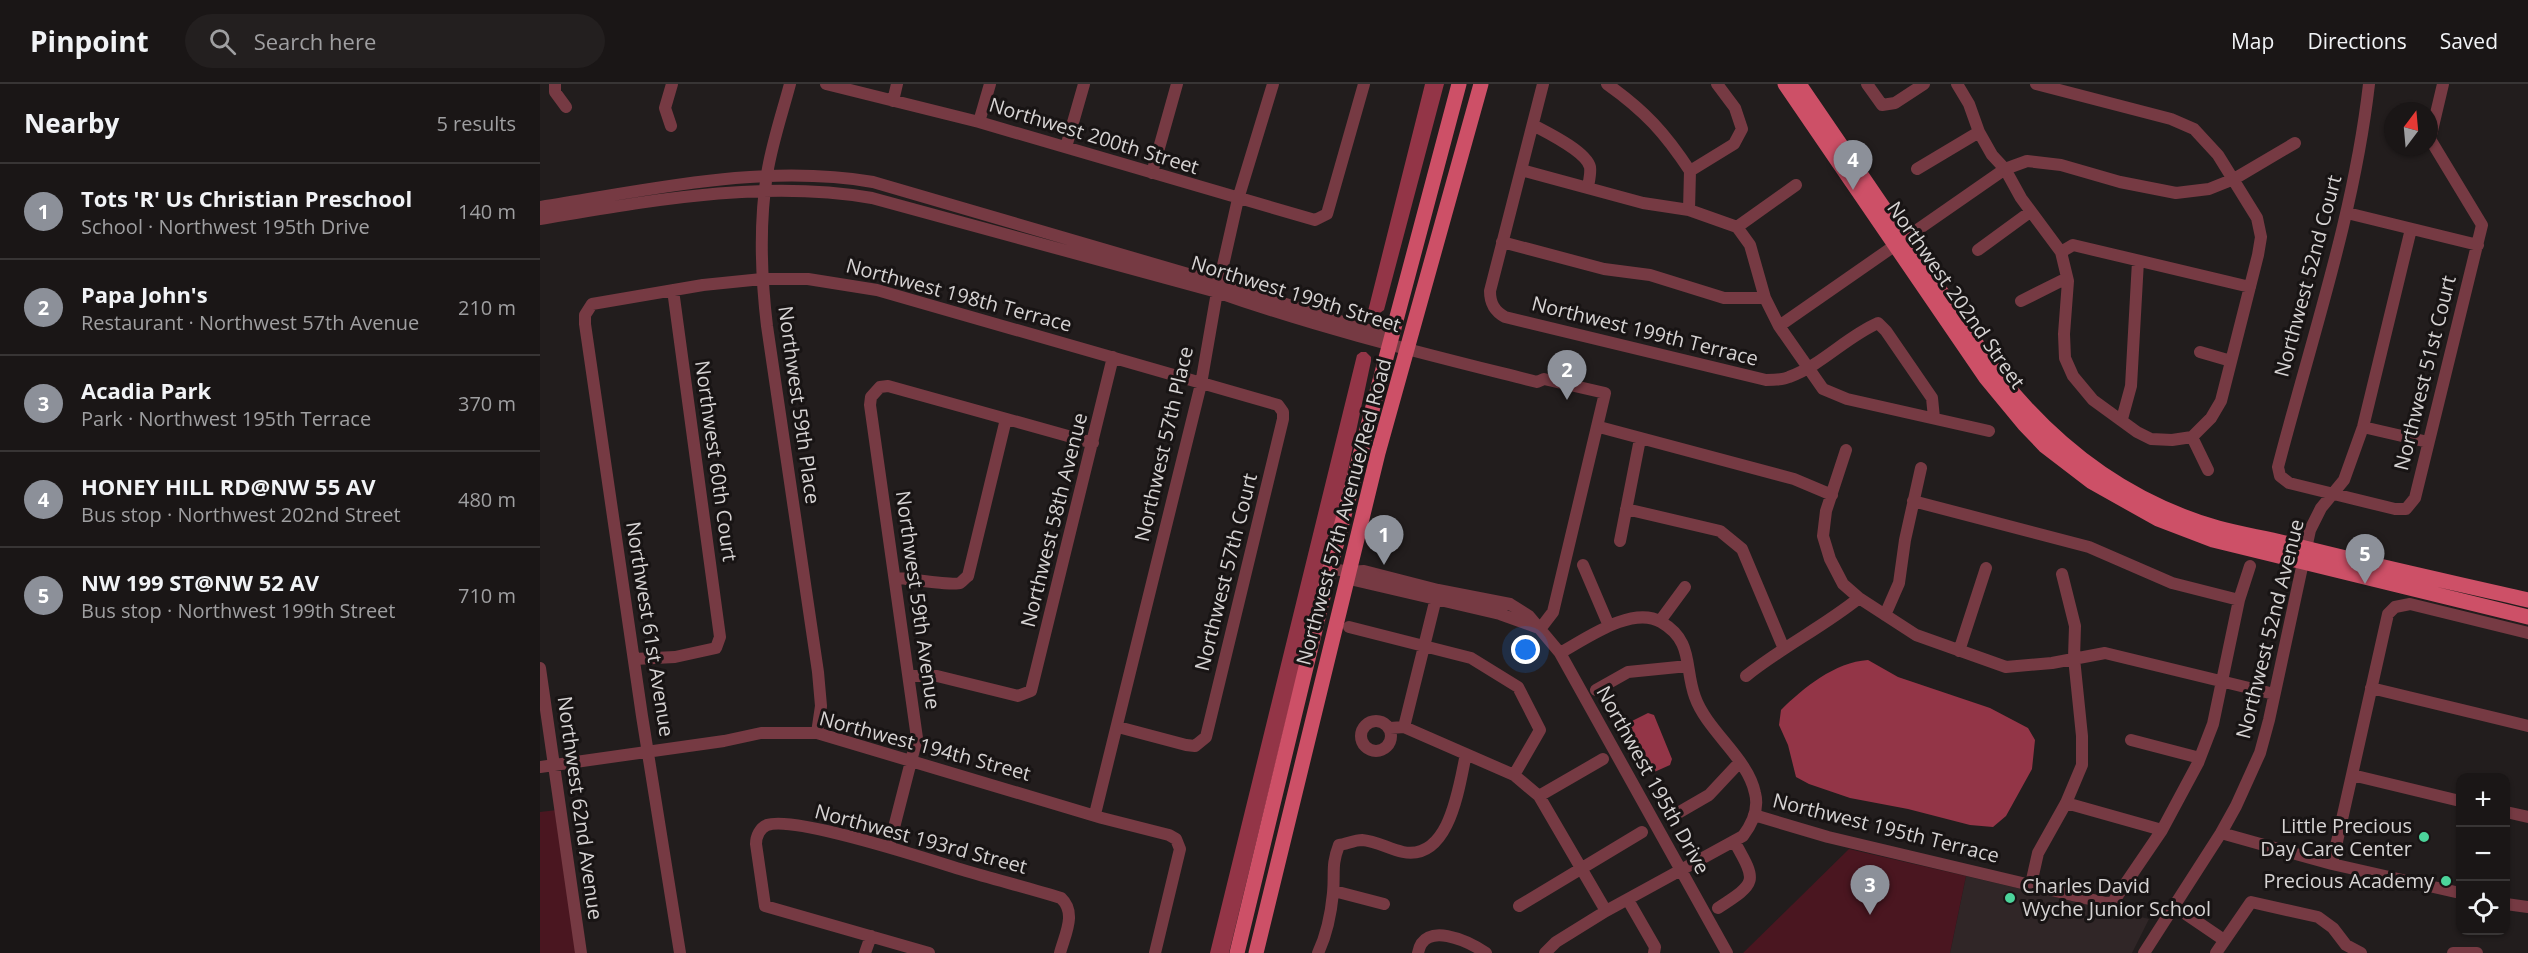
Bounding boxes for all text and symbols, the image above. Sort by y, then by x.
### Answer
search box [185,14,605,68]
text: Pinpoint [30,22,149,60]
icon: search [206,25,239,58]
text: Search here [254,26,376,56]
text: Map [2231,27,2274,55]
text: Directions [2307,27,2407,55]
text: Saved [2440,27,2498,55]
street label: Northwest 200th Street [986,91,1202,180]
north arrow [2384,102,2438,156]
text: Nearby [24,105,119,141]
text: 5 results [436,110,516,137]
pin: 4 [1834,141,1872,190]
street label: Northwest 52nd Court [2268,172,2347,380]
text: Tots 'R' Us Christian Preschool [81,183,412,213]
street label: Northwest 202nd Street [1881,196,2031,394]
text: 1 [38,198,49,225]
text: 140 m [458,198,516,225]
text: School · Northwest 195th Drive [81,213,370,240]
street label: Northwest 199th Street [1188,249,1404,338]
street label: Northwest 198th Terrace [843,251,1075,338]
street label: Northwest 51st Court [2387,273,2462,473]
text: Papa John's [81,279,208,309]
street label: Northwest 199th Terrace [1529,289,1761,372]
text: 2 [38,294,49,321]
text: 210 m [458,294,516,321]
street label: Northwest 59th Place [772,304,827,506]
text: Restaurant · Northwest 57th Avenue [81,309,419,336]
street label: Northwest 57th Place [1128,344,1199,544]
pin: 2 [1548,350,1586,400]
street label: Northwest 57th Avenue/Red Road [1290,356,1398,668]
street label: Northwest 60th Court [689,359,744,563]
text: Acadia Park [81,375,211,405]
text: 3 [38,390,49,417]
text: 370 m [458,390,516,417]
text: Park · Northwest 195th Terrace [81,405,371,432]
street label: Northwest 58th Avenue [1014,410,1093,630]
street label: Northwest 57th Court [1188,470,1263,674]
text: HONEY HILL RD@NW 55 AV [81,471,375,501]
text: 4 [38,486,49,513]
text: 480 m [458,486,516,513]
street label: Northwest 59th Avenue [890,489,947,711]
text: Bus stop · Northwest 202nd Street [81,501,401,528]
pin: 1 [1364,516,1404,565]
street label: Northwest 52nd Avenue [2229,516,2310,742]
street label: Northwest 61st Avenue [620,519,681,738]
pin: 5 [2346,534,2384,584]
text: NW 199 ST@NW 52 AV [81,567,319,597]
text: 5 [38,582,49,609]
text: 710 m [458,582,516,609]
text: Bus stop · Northwest 199th Street [81,597,395,624]
your location [1511,635,1540,664]
street label: Northwest 195th Drive [1590,681,1716,879]
street label: Northwest 62nd Avenue [551,694,610,921]
street label: Northwest 194th Street [816,704,1034,787]
map controls [2456,773,2510,935]
button: + [2456,773,2510,827]
street label: Northwest 195th Terrace [1770,786,2002,869]
street label: Northwest 193rd Street [812,797,1030,880]
place label: Little Precious Day Care Center [2260,812,2412,862]
button: − [2456,827,2510,881]
marker: Little Precious Day Care Center [2417,830,2431,844]
pin: 3 [1850,866,1890,915]
place label: Precious Academy [2264,867,2435,894]
place label: Charles David Wyche Junior School [2022,872,2211,922]
marker: Precious Academy [2439,874,2453,888]
button: locate [2456,881,2510,935]
marker: Charles David Wyche Junior School [2003,891,2017,905]

